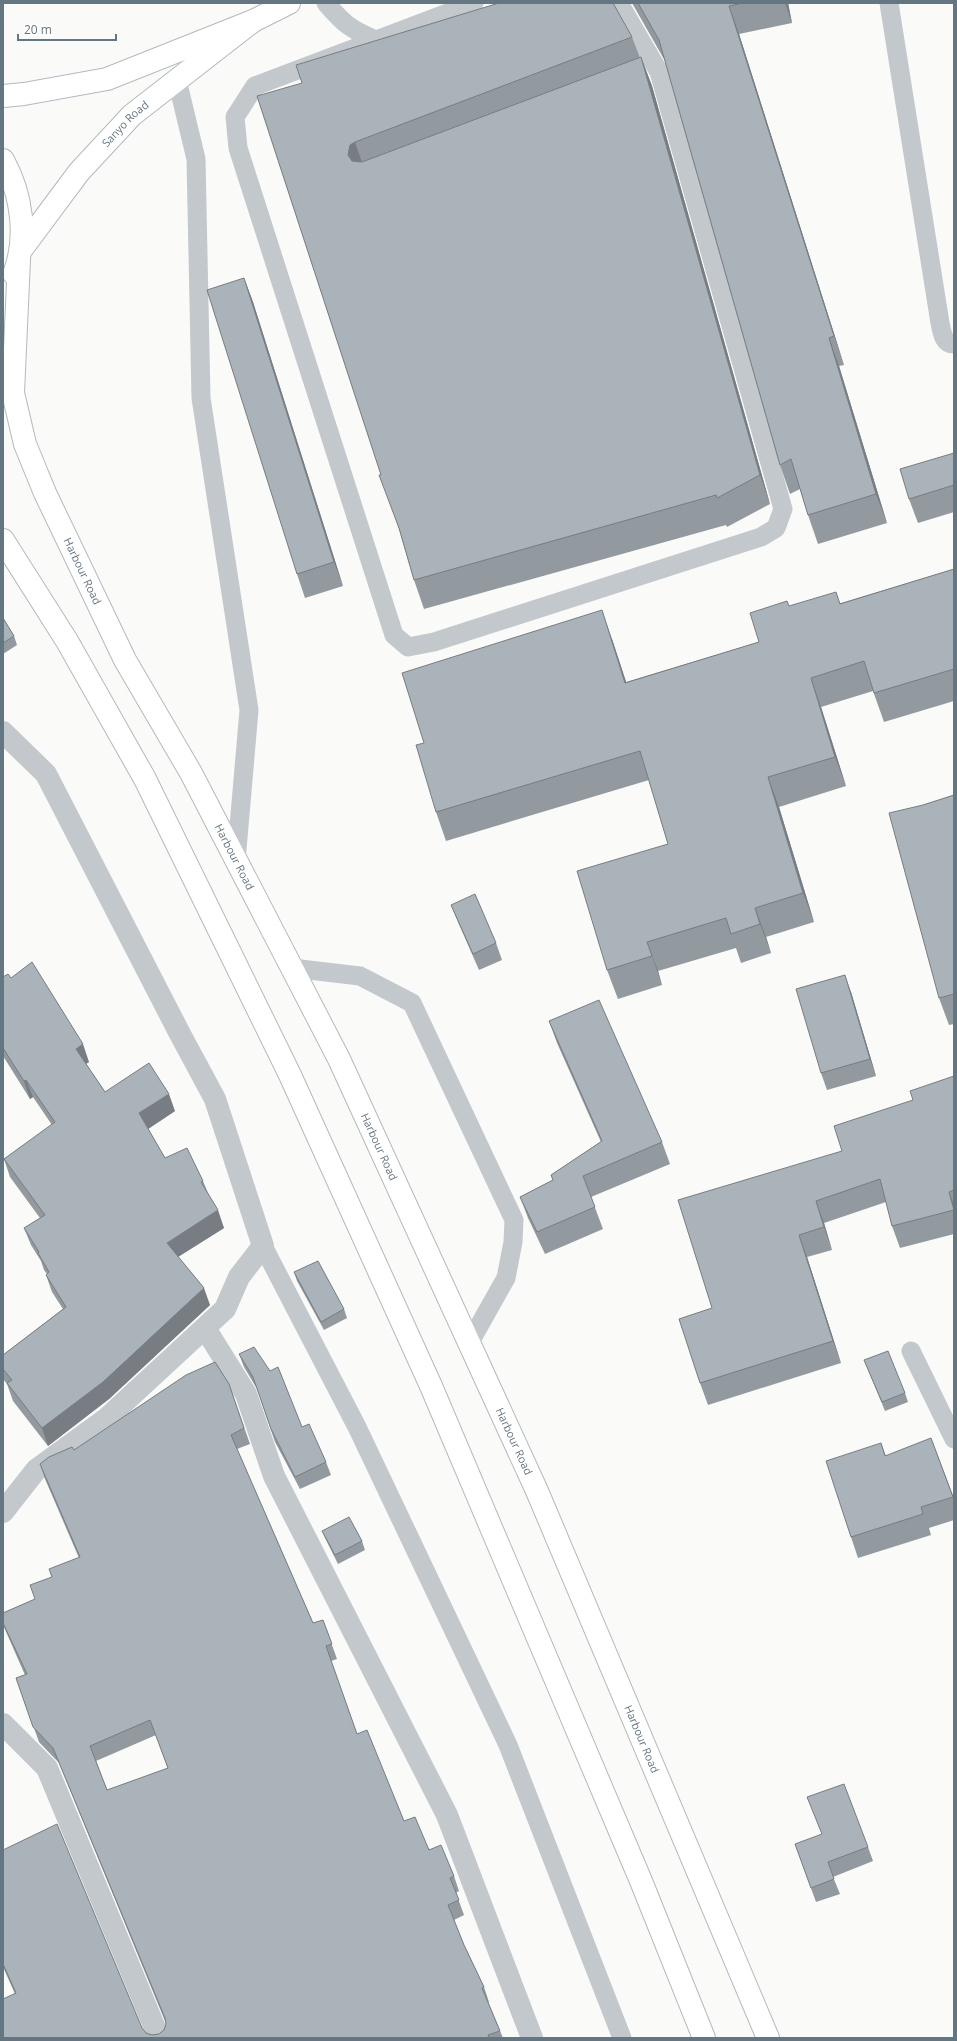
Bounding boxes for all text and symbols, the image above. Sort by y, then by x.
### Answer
scale bar [18,16,116,42]
text: 20 m [24,21,52,38]
street label: Sanyo Road [98,97,151,150]
street label: Harbour Road [60,535,105,607]
street label: Harbour Road [212,821,258,892]
street label: Harbour Road [358,1110,402,1183]
street label: Harbour Road [493,1405,537,1477]
street label: Harbour Road [621,1703,663,1775]

